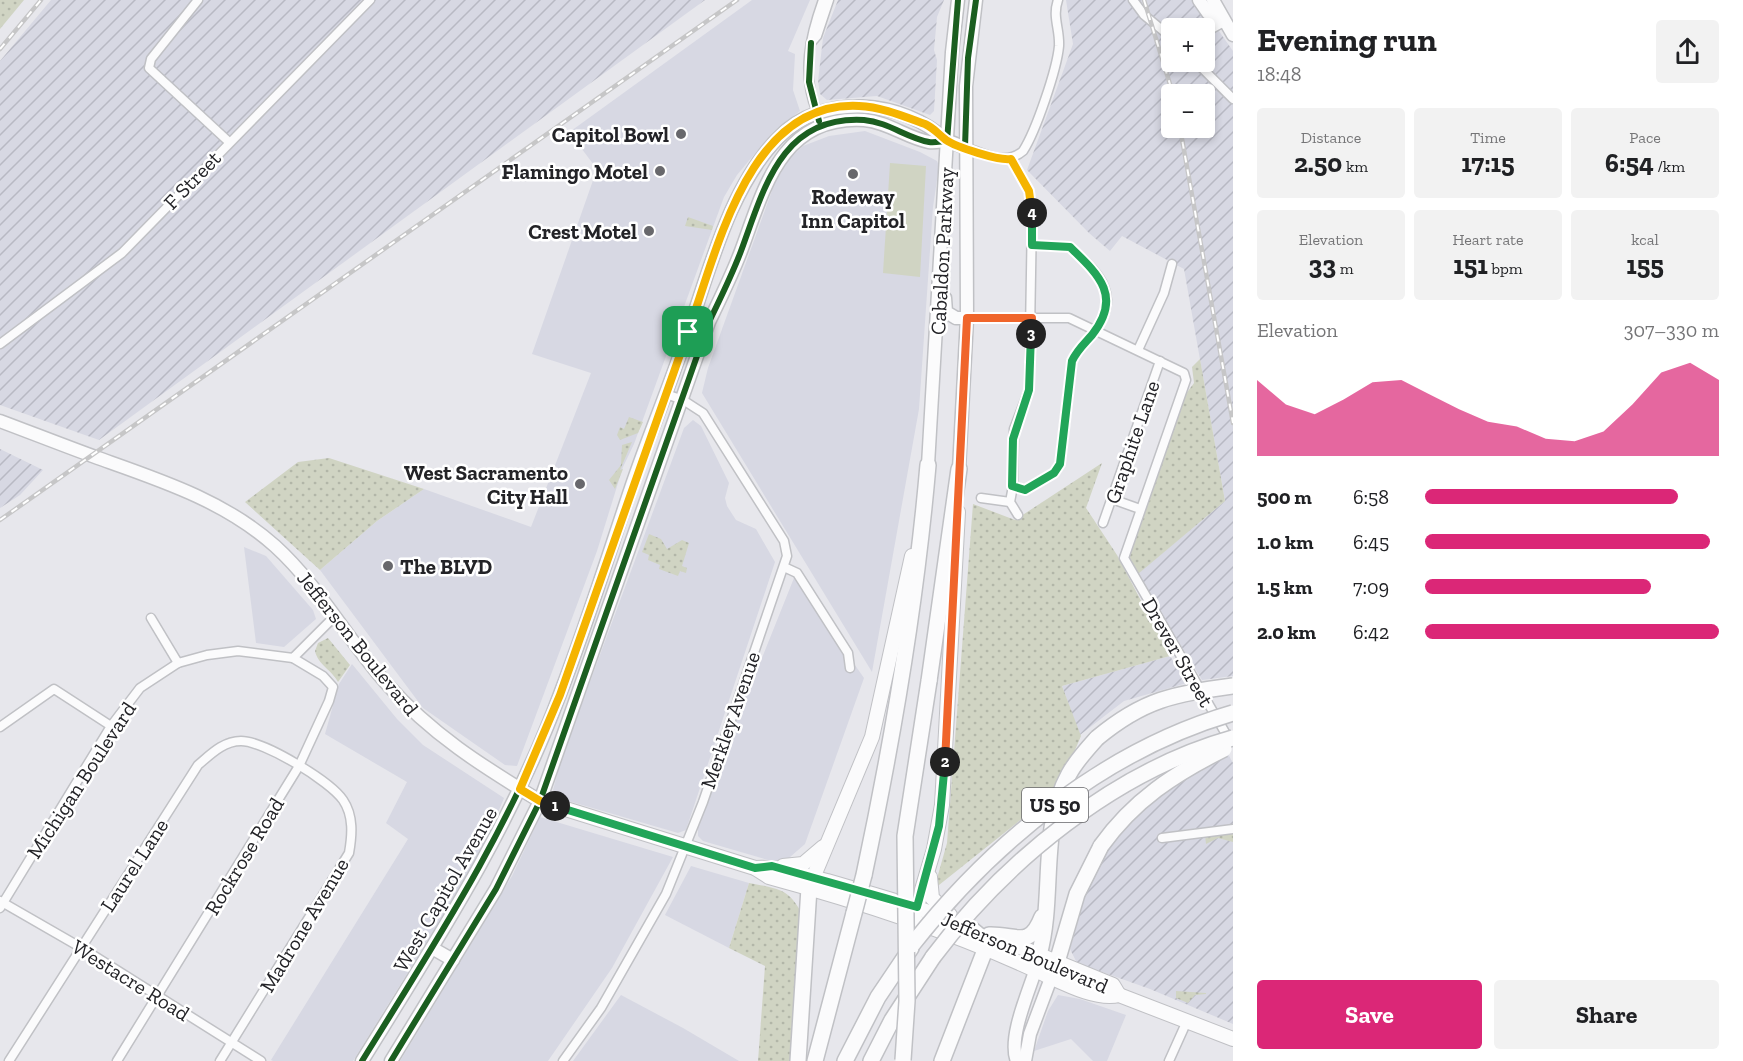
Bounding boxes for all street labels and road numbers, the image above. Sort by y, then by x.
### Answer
street label: F Street [158,145,226,214]
street label: Cabaldon Parkway [925,166,959,336]
street label: Graphite Lane [1099,377,1165,507]
street label: Jefferson Boulevard [292,566,424,721]
street label: Drever Street [1137,593,1219,711]
street label: Merkley Avenue [695,648,765,792]
street label: Michigan Boulevard [21,697,141,863]
road number: US 50 [1022,788,1088,822]
street label: Rockrose Road [199,792,289,919]
street label: West Capitol Avenue [388,802,502,976]
street label: Laurel Lane [95,814,173,916]
street label: Madrone Avenue [254,853,354,997]
street label: Jefferson Boulevard [938,906,1113,999]
street label: Westacre Road [68,934,195,1026]

